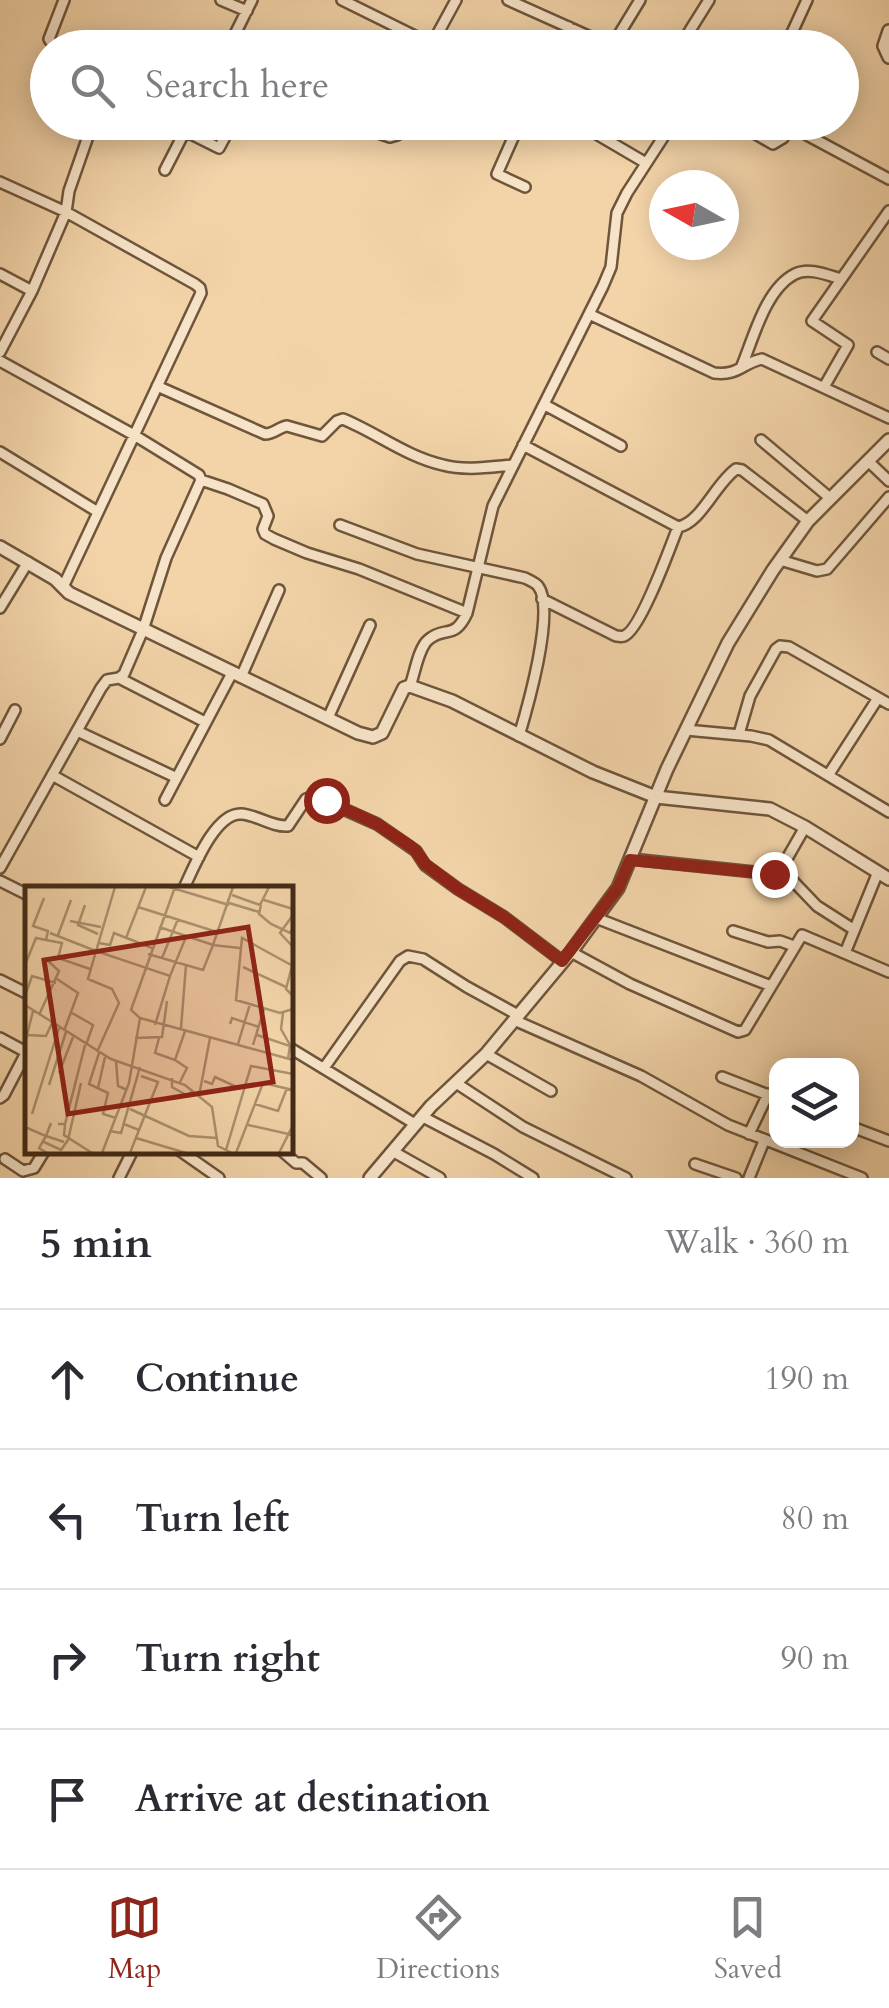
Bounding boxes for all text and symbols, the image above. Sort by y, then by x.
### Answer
search box [30,30,859,140]
icon: search [65,58,120,113]
text: Search here [145,59,329,111]
north arrow [649,170,739,260]
route start [304,778,350,824]
route end [752,852,798,898]
inset map [25,886,292,1153]
map controls [769,1058,859,1148]
button: layers [769,1058,859,1148]
text: 5 min [40,1215,152,1272]
text: Walk · 360 m [664,1221,849,1265]
icon: ahead [40,1352,95,1407]
text: Continue [135,1353,299,1405]
text: 190 m [764,1357,849,1401]
icon: left [40,1492,95,1547]
text: Turn left [135,1493,289,1545]
text: 80 m [781,1497,849,1541]
icon: right [40,1632,95,1687]
text: Turn right [135,1633,320,1685]
text: 90 m [781,1637,849,1681]
icon: arrive [40,1772,95,1827]
text: Arrive at destination [135,1773,490,1825]
tab: Map [107,1890,162,1988]
tab: Directions [376,1890,500,1988]
tab: Saved [714,1890,782,1988]

